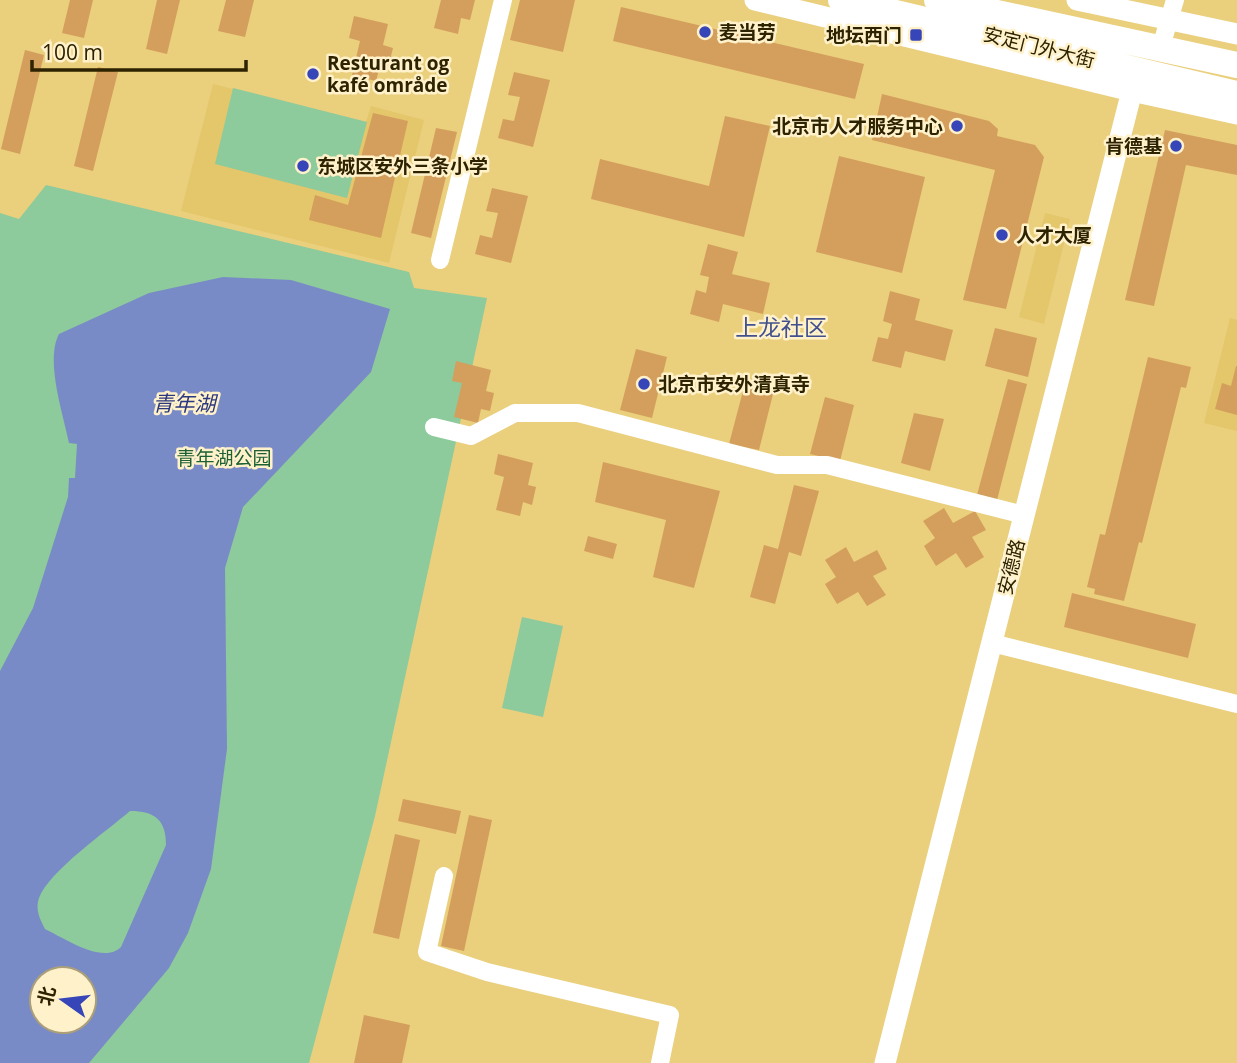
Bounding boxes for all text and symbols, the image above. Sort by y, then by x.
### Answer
place label: 麦当劳 [719,19,776,45]
street label: 安定门外大街 [981,21,1097,73]
place label: 地坛西门 [826,22,902,48]
marker: 麦当劳 [697,24,713,40]
marker: 地坛西门 [908,27,924,43]
scale bar [32,28,245,72]
text: 100 m [42,38,103,66]
place label: Resturant og kafé område [327,50,449,98]
marker: Resturant og kafé område [305,66,321,82]
place label: 北京市人才服务中心 [772,113,943,139]
marker: 北京市人才服务中心 [949,118,965,134]
place label: 肯德基 [1105,133,1163,159]
marker: 肯德基 [1168,138,1184,154]
place label: 东城区安外三条小学 [317,153,488,179]
marker: 东城区安外三条小学 [295,158,311,174]
place label: 人才大厦 [1016,222,1092,248]
marker: 人才大厦 [994,227,1010,243]
district label: 上龙社区 [735,311,827,343]
place label: 北京市安外清真寺 [658,371,810,397]
marker: 北京市安外清真寺 [636,376,652,392]
water label: 青年湖 [153,389,218,417]
park label: 青年湖公园 [176,445,272,471]
street label: 安德路 [991,536,1031,598]
north arrow [28,965,98,1035]
text: 北 [32,984,61,1008]

